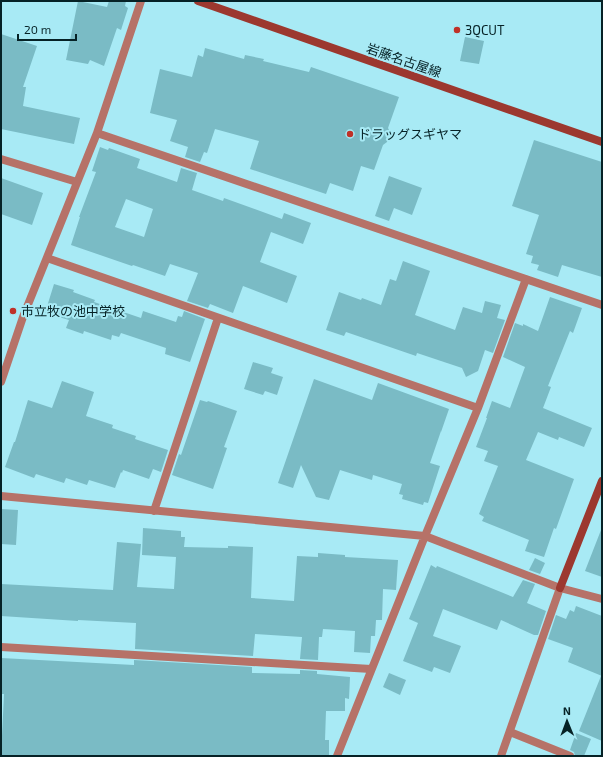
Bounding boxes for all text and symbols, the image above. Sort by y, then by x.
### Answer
scale bar [18,16,76,42]
text: 20 m [24,22,51,36]
place label: 3QCUT [465,22,505,38]
marker: 3QCUT [452,25,462,35]
street label: 岩藤名古屋線 [365,40,443,80]
place label: ドラッグスギヤマ [358,126,462,142]
marker: ドラッグスギヤマ [345,129,355,139]
place label: 市立牧の池中学校 [21,303,125,319]
marker: 市立牧の池中学校 [8,306,18,316]
north arrow [547,701,587,741]
text: N [563,704,571,717]

